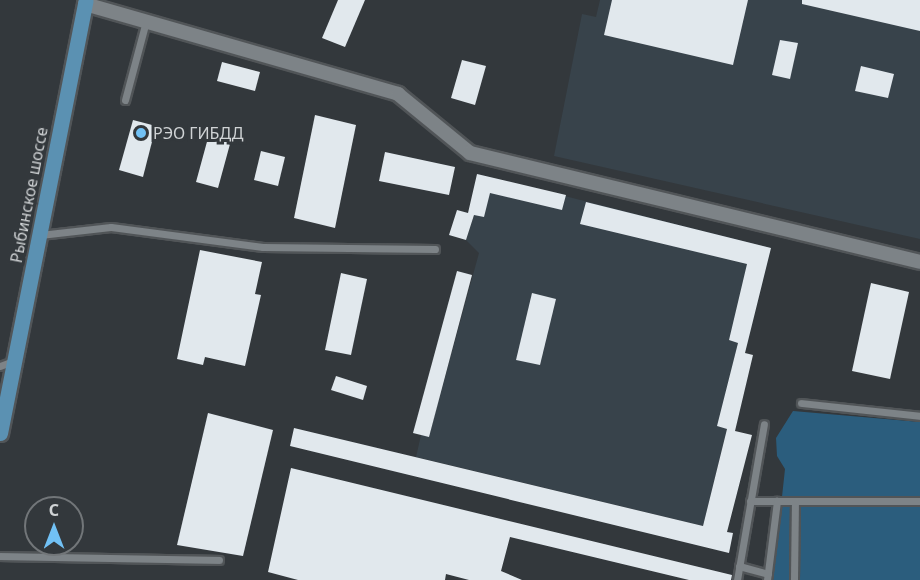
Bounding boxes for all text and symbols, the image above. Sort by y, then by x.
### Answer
place label: РЭО ГИБДД [153,123,243,143]
street label: Рыбинское шоссе [6,126,52,264]
marker: РЭО ГИБДД [134,126,148,140]
north arrow [24,496,84,556]
text: С [49,499,59,521]

